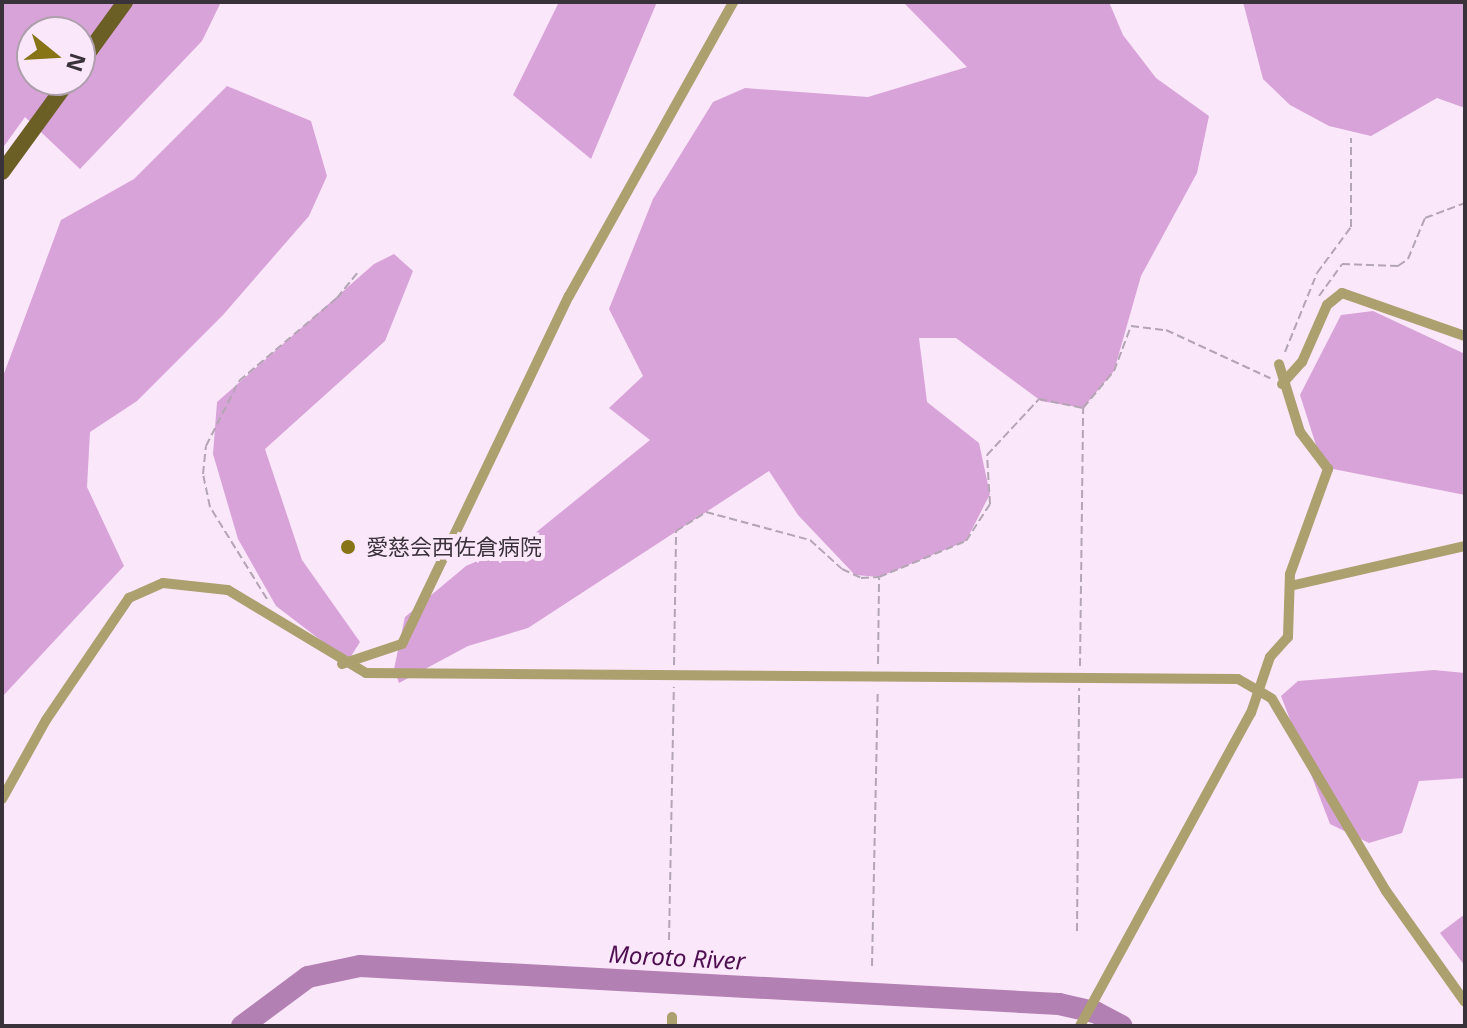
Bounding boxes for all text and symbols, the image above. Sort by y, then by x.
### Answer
north arrow [16,16,96,96]
text: N [60,50,94,76]
place label: 愛慈会西佐倉病院 [366,534,542,560]
marker: 愛慈会西佐倉病院 [337,536,359,558]
water label: Moroto River [608,939,746,975]

